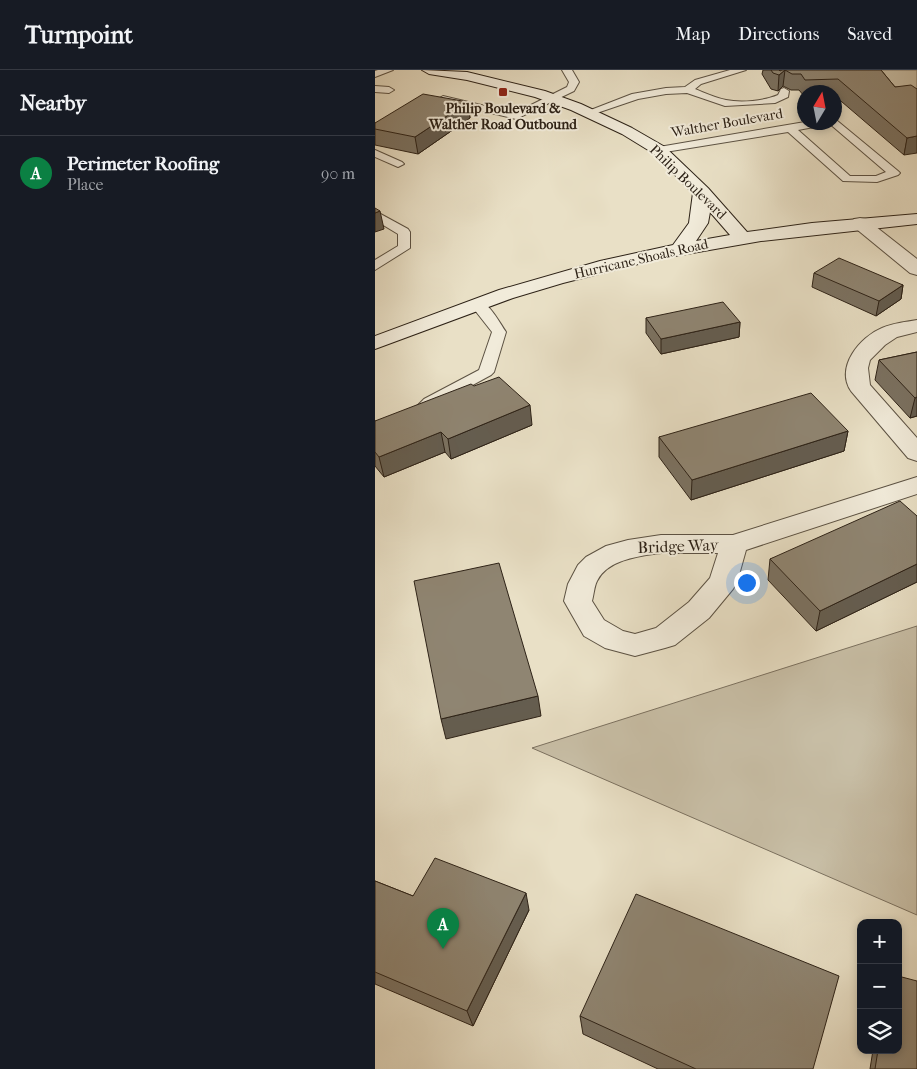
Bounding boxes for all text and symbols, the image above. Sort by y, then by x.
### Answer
text: Turnpoint [25,21,133,49]
text: Map [676,24,710,45]
text: Directions [738,24,819,45]
text: Saved [847,24,892,45]
north arrow [797,85,842,130]
marker: Philip Boulevard & Walther Road Outbound [497,86,509,98]
text: Nearby [20,91,86,115]
place label: Philip Boulevard & Walther Road Outbound [428,100,578,133]
street label: Walther Boulevard [669,105,784,141]
street label: Philip Boulevard [646,141,730,223]
text: Perimeter Roofing [67,153,219,175]
text: A [31,164,41,183]
text: 90 m [321,164,355,183]
text: Place [67,175,103,194]
street label: Hurricane Shoals Road [572,235,710,283]
street label: Bridge Way [637,535,719,557]
your location [734,570,760,596]
pin: A [427,908,459,949]
map controls [857,919,902,1054]
button: + [857,919,902,964]
button: − [857,964,902,1009]
button: layers [857,1009,902,1054]

